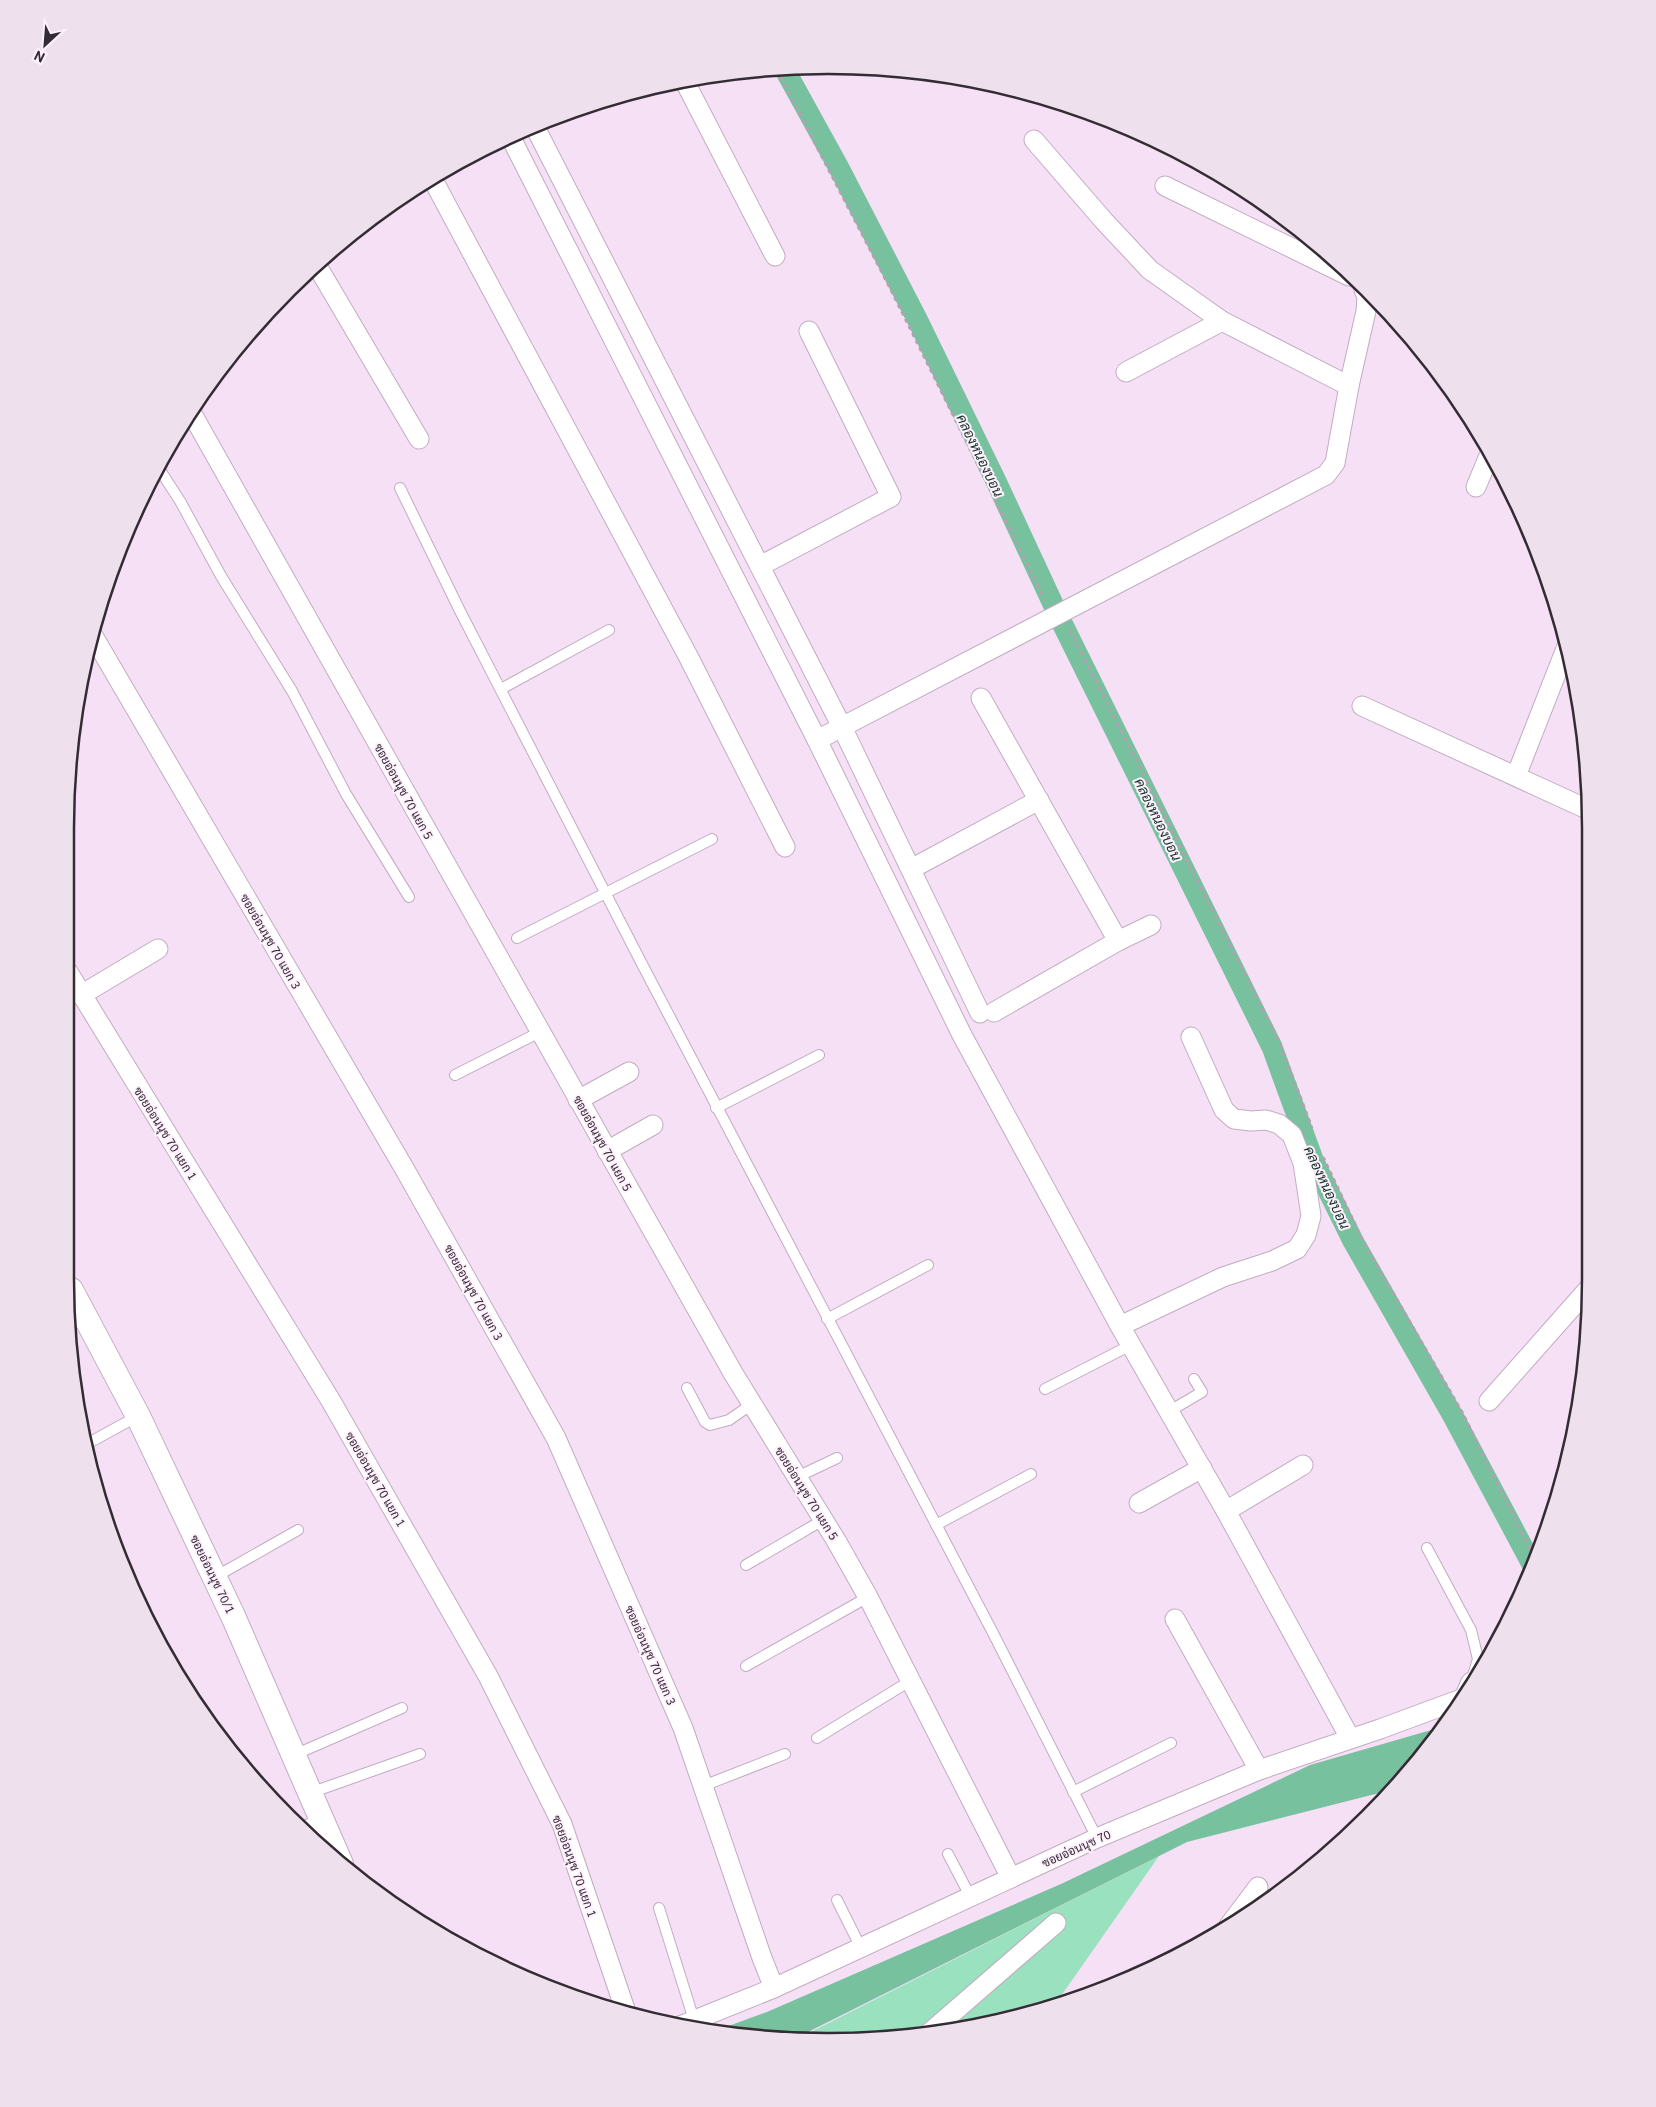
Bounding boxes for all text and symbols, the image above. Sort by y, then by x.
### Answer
north arrow [20,20,70,70]
text: N [31,47,47,68]
water label: คลองหนองบอน [953,411,1009,499]
street label: ซอยอ่อนนุช 70 แยก 5 [369,740,437,843]
water label: คลองหนองบอน [1131,775,1187,863]
street label: ซอยอ่อนนุช 70 แยก 3 [236,891,305,993]
street label: ซอยอ่อนนุช 70 แยก 1 [129,1083,201,1184]
street label: ซอยอ่อนนุช 70 แยก 5 [568,1092,636,1195]
water label: คลองหนองบอน [1301,1143,1355,1232]
street label: ซอยอ่อนนุช 70 แยก 3 [439,1241,507,1344]
street label: ซอยอ่อนนุช 70 แยก 1 [341,1429,410,1530]
street label: ซอยอ่อนนุช 70 แยก 5 [770,1443,842,1544]
street label: ซอยอ่อนนุช 70/1 [185,1532,239,1617]
street label: ซอยอ่อนนุช 70 แยก 3 [620,1603,680,1708]
street label: ซอยอ่อนนุช 70 แยก 1 [547,1813,601,1920]
street label: ซอยอ่อนนุช 70 [1039,1825,1114,1872]

